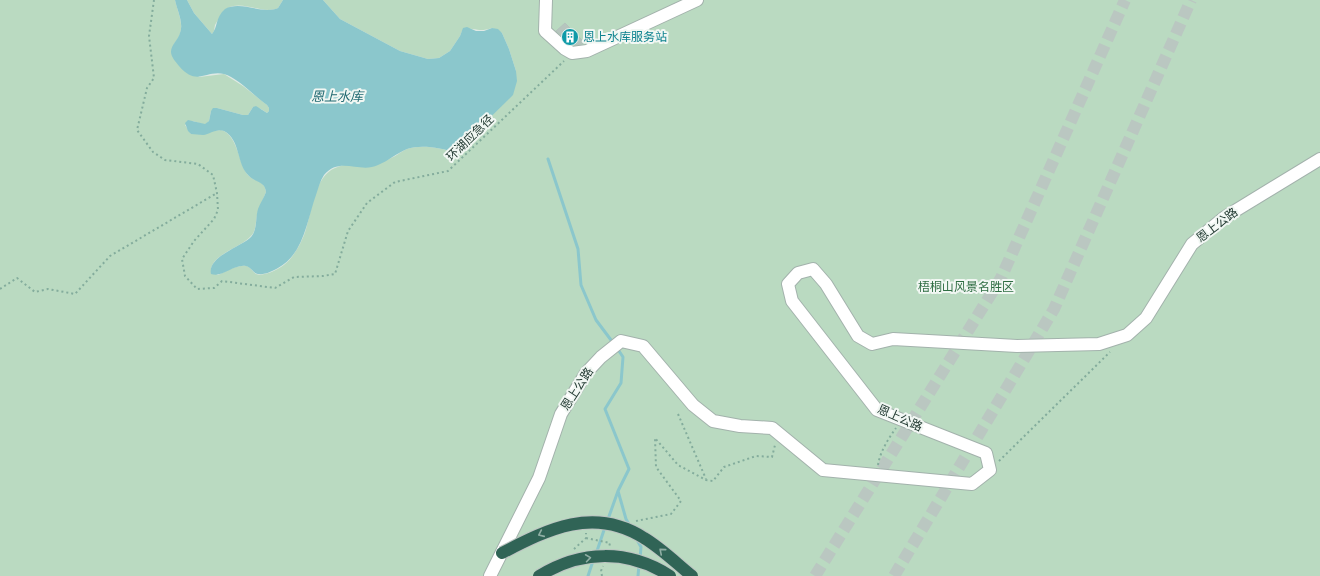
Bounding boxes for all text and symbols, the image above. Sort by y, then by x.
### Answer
building icon: 恩上水库服务站 [560,27,580,47]
place label: 恩上水库服务站 [583,30,667,44]
water label: 恩上水库 [311,89,365,104]
street label: 环湖应急径 [444,112,496,164]
street label: 恩上公路 [1194,205,1240,245]
park label: 梧桐山风景名胜区 [918,280,1014,294]
street label: 恩上公路 [558,365,596,413]
street label: 恩上公路 [875,402,925,434]
one-way arrow [538,529,545,537]
one-way arrow [659,549,666,556]
one-way arrow [585,554,591,563]

